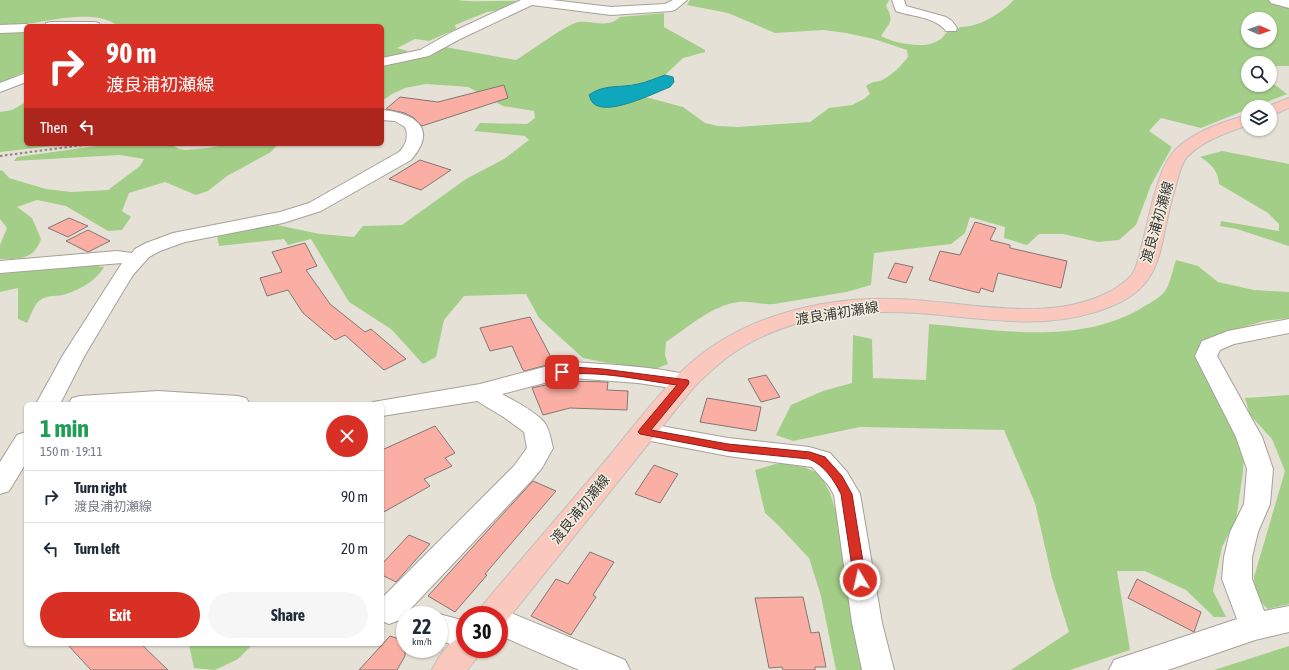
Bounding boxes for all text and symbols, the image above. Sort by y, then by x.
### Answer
north arrow [1241,12,1277,48]
map controls [1241,12,1277,136]
text: 90 m [106,37,156,69]
icon: right [40,40,92,92]
button: search [1241,56,1277,92]
text: 渡良浦初瀬線 [106,74,214,95]
button: layers [1241,100,1277,136]
icon: left [76,116,98,138]
text: Then [40,119,68,136]
street label: 渡良浦初瀬線 [1138,179,1176,265]
street label: 渡良浦初瀬線 [794,299,880,327]
pin [545,355,579,389]
icon: arrive [551,361,573,383]
text: 1 min [40,415,89,442]
button: close [326,415,368,457]
text: 150 m · 19:11 [40,444,103,459]
street label: 渡良浦初瀬線 [547,471,613,547]
text: Turn right [74,479,127,496]
icon: right [40,486,62,508]
text: 90 m [341,488,368,505]
text: 渡良浦初瀬線 [74,499,152,514]
icon: left [40,538,62,560]
text: Turn left [74,540,120,557]
text: 20 m [341,540,368,557]
position arrow [839,559,881,601]
button: Exit [40,592,200,638]
button: Share [208,592,368,638]
speed limit sign: 30 [456,606,508,658]
text: 22 [413,615,431,638]
text: km/h [412,636,432,647]

